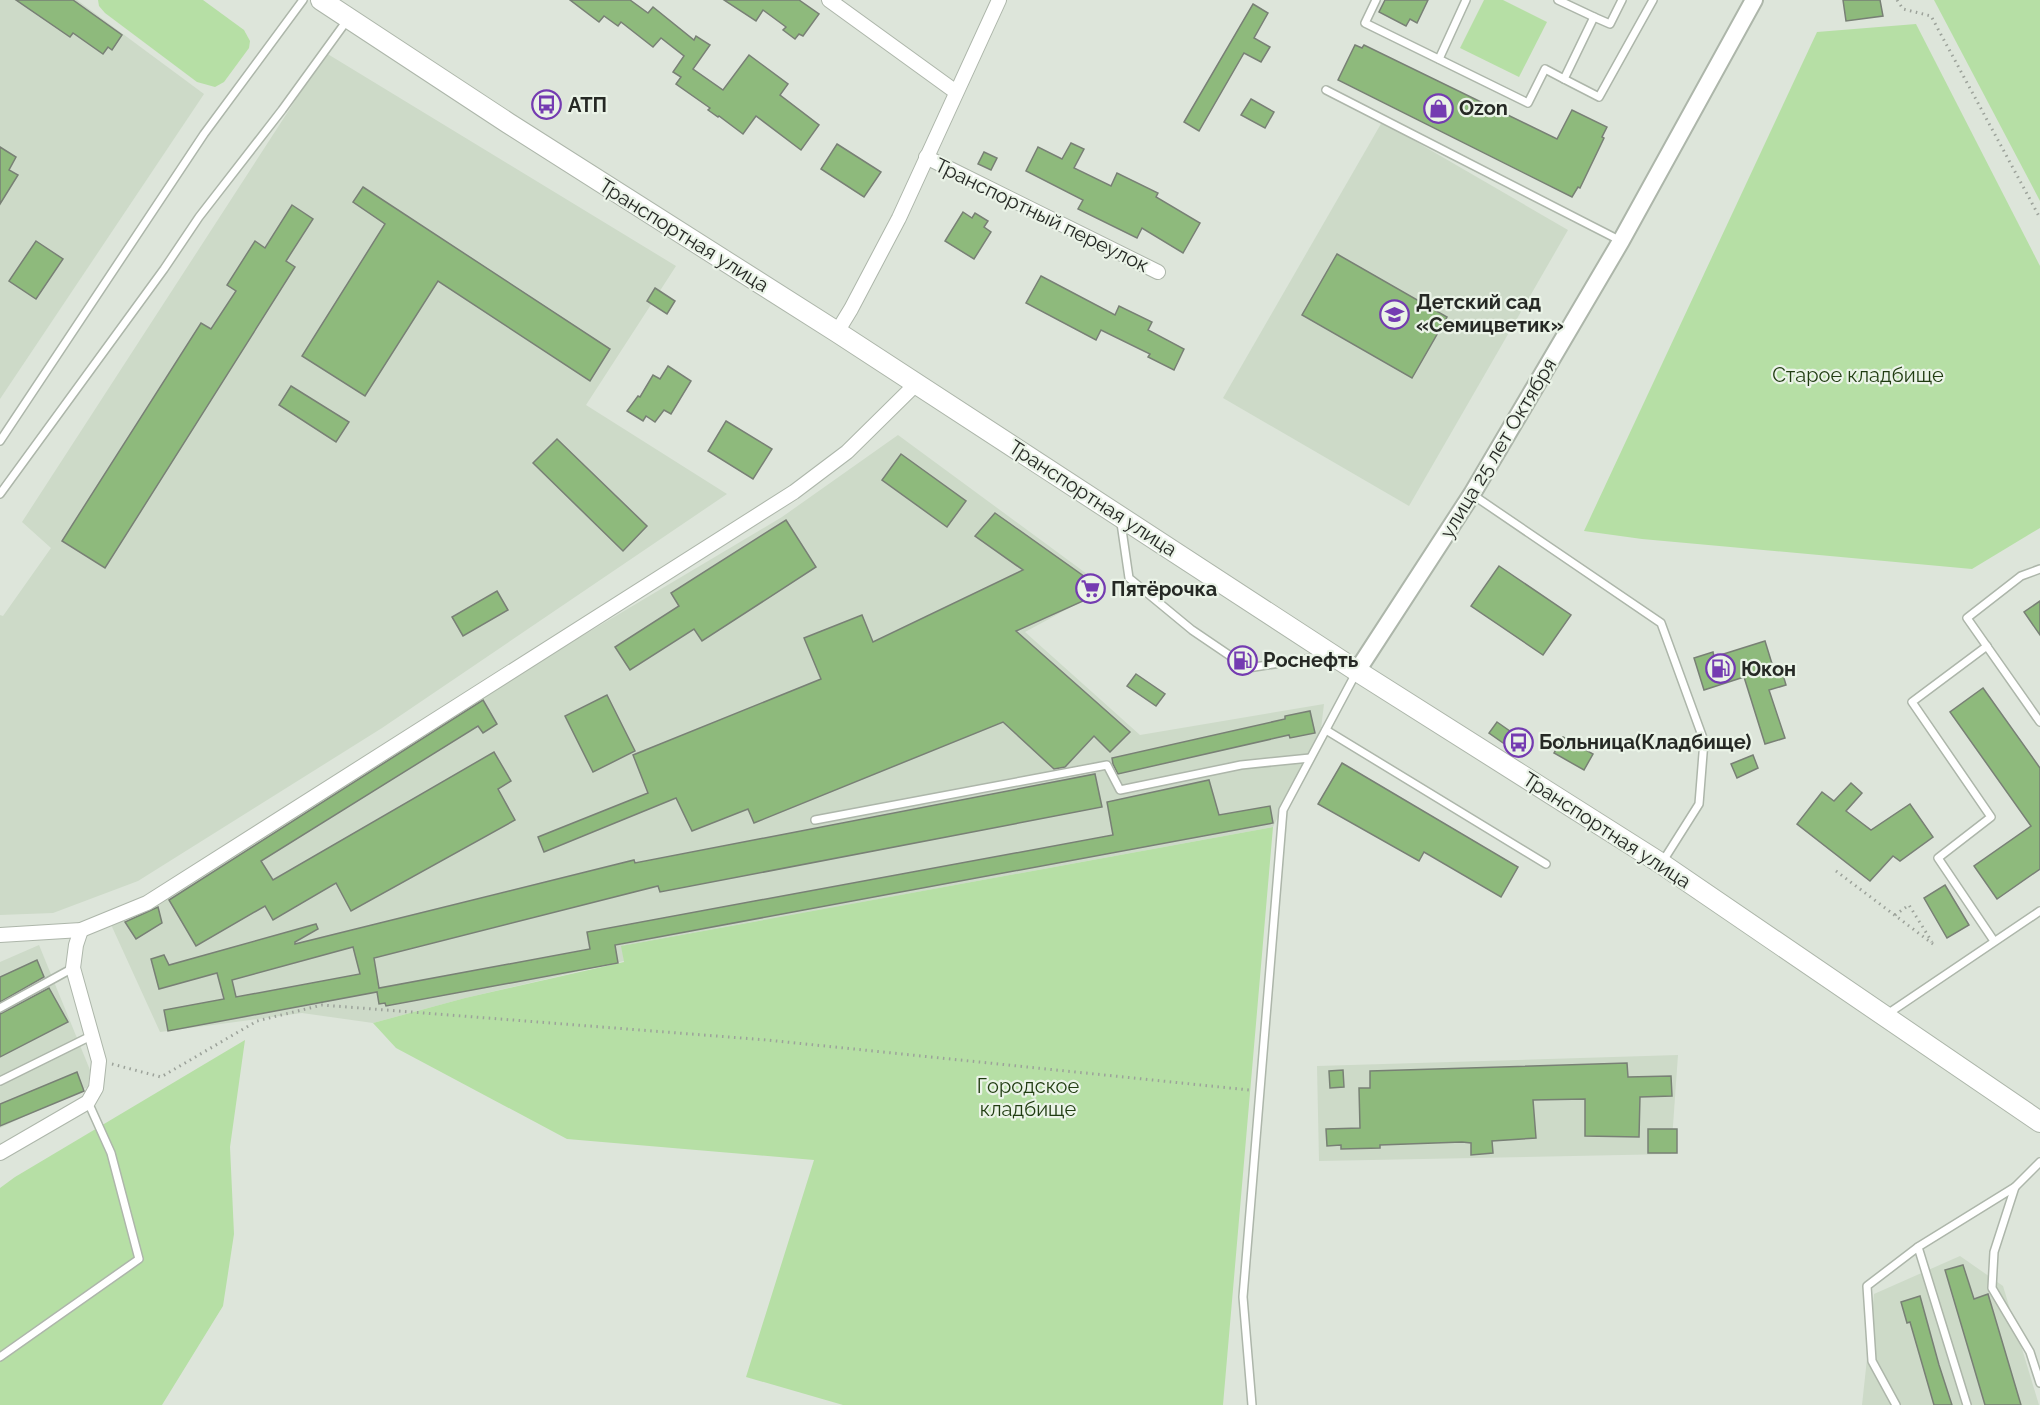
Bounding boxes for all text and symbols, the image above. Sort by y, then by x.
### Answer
bus stop icon: АТП [531,89,563,121]
shop icon: Ozon [1422,92,1454,124]
place label: АТП [568,93,607,117]
place label: Ozon [1459,96,1508,120]
street label: Транспортный переулок [931,153,1153,277]
street label: Транспортная улица [595,173,773,297]
place label: Детский сад «Семицветик» [1416,290,1564,337]
school or university icon: Детский сад «Семицветик» [1379,298,1411,330]
street label: улица 25 лет Октября [1435,354,1561,542]
park label: Старое кладбище [1772,363,1944,387]
street label: Транспортная улица [1004,435,1182,561]
supermarket icon: Пятёрочка [1074,573,1106,605]
place label: Пятёрочка [1111,577,1217,601]
fuel station icon: Роснефть [1226,644,1258,676]
place label: Роснефть [1263,648,1359,672]
fuel station icon: Юкон [1704,653,1736,685]
place label: Юкон [1741,657,1796,681]
bus stop icon: Больница(Кладбище) [1502,726,1534,758]
place label: Больница(Кладбище) [1539,730,1751,754]
street label: Транспортная улица [1518,767,1696,893]
park label: Городское кладбище [977,1074,1080,1121]

